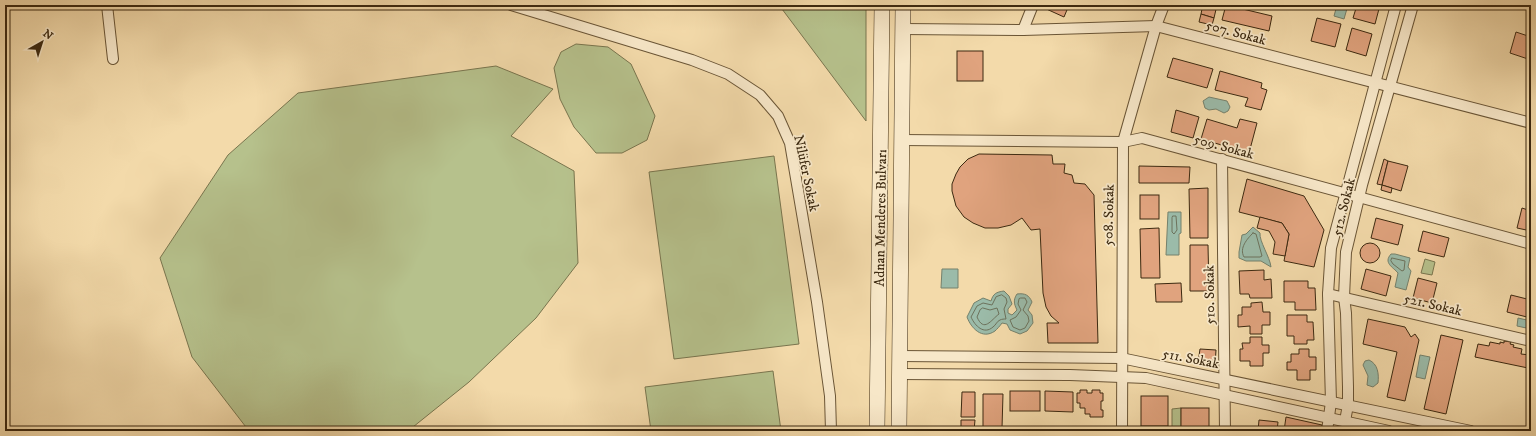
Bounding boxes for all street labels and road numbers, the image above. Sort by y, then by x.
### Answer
street label: 507. Sokak [1203,16,1268,50]
street label: 509. Sokak [1192,130,1256,164]
street label: Nilüfer Sokak [789,133,823,213]
street label: Adnan Menderes Bulvarı [871,149,891,287]
street label: 512. Sokak [1328,176,1360,238]
street label: 508. Sokak [1099,184,1119,246]
street label: 510. Sokak [1200,265,1220,325]
street label: 521. Sokak [1402,290,1464,320]
street label: 511. Sokak [1161,345,1221,373]

